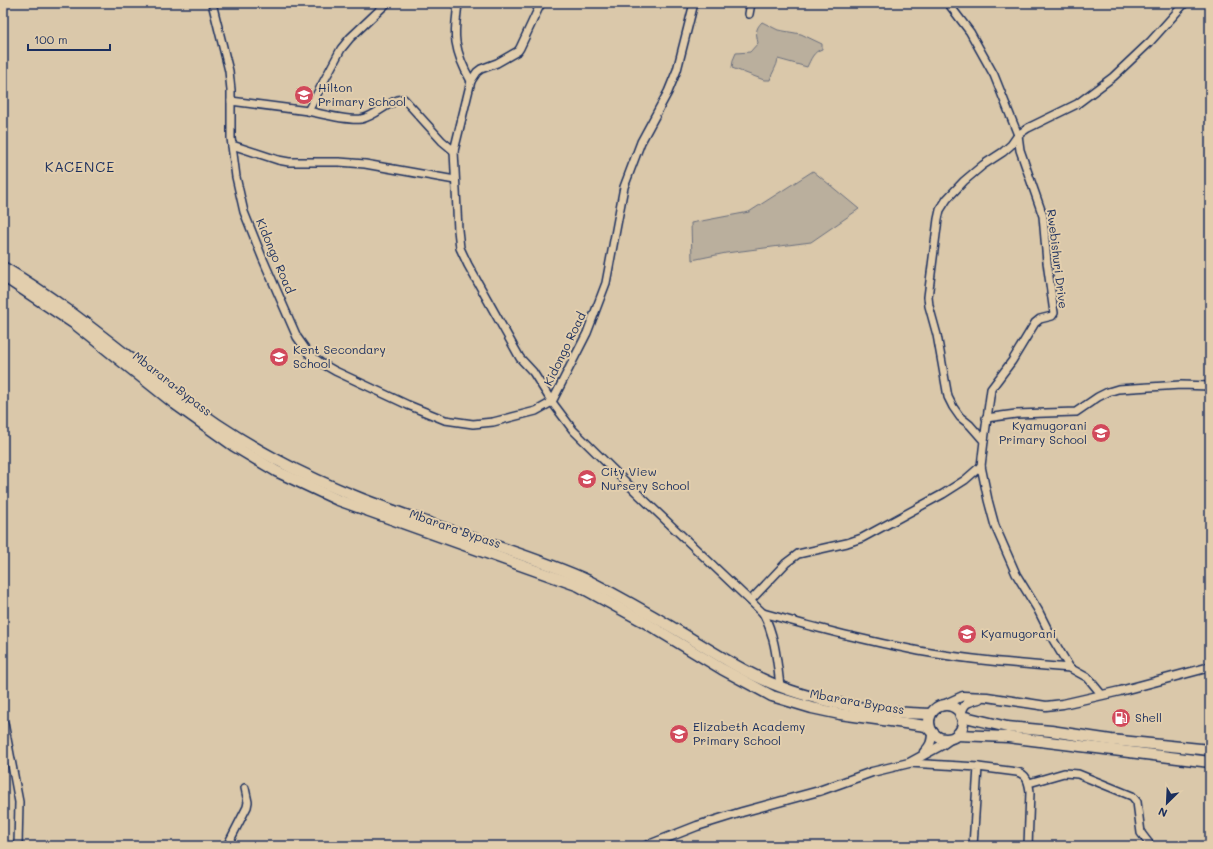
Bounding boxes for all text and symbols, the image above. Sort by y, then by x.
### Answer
scale bar [28,26,110,52]
text: 100 m [34,31,68,47]
place label: Hilton Primary School [318,79,406,109]
school or university icon: Hilton Primary School [293,84,315,106]
district label: KACENCE [45,157,115,176]
street label: Rwebishuri Drive [1044,208,1072,310]
street label: Kidongo Road [253,216,299,296]
street label: Kidongo Road [539,309,589,388]
place label: Kent Secondary School [293,341,386,371]
school or university icon: Kent Secondary School [268,346,290,368]
street label: Mbarara Bypass [130,347,215,419]
place label: Kyamugorani Primary School [999,417,1087,447]
school or university icon: Kyamugorani Primary School [1090,422,1112,444]
place label: City View Nursery School [601,463,690,493]
school or university icon: City View Nursery School [576,468,598,490]
street label: Mbarara Bypass [407,505,503,551]
school or university icon: Kyamugorani [956,623,978,645]
place label: Kyamugorani [981,625,1056,641]
street label: Mbarara Bypass [809,685,906,717]
fuel station icon: Shell [1110,707,1132,729]
place label: Shell [1135,709,1162,725]
place label: Elizabeth Academy Primary School [693,718,805,748]
school or university icon: Elizabeth Academy Primary School [668,723,690,745]
north arrow [1147,783,1187,823]
text: N [1156,804,1170,821]

